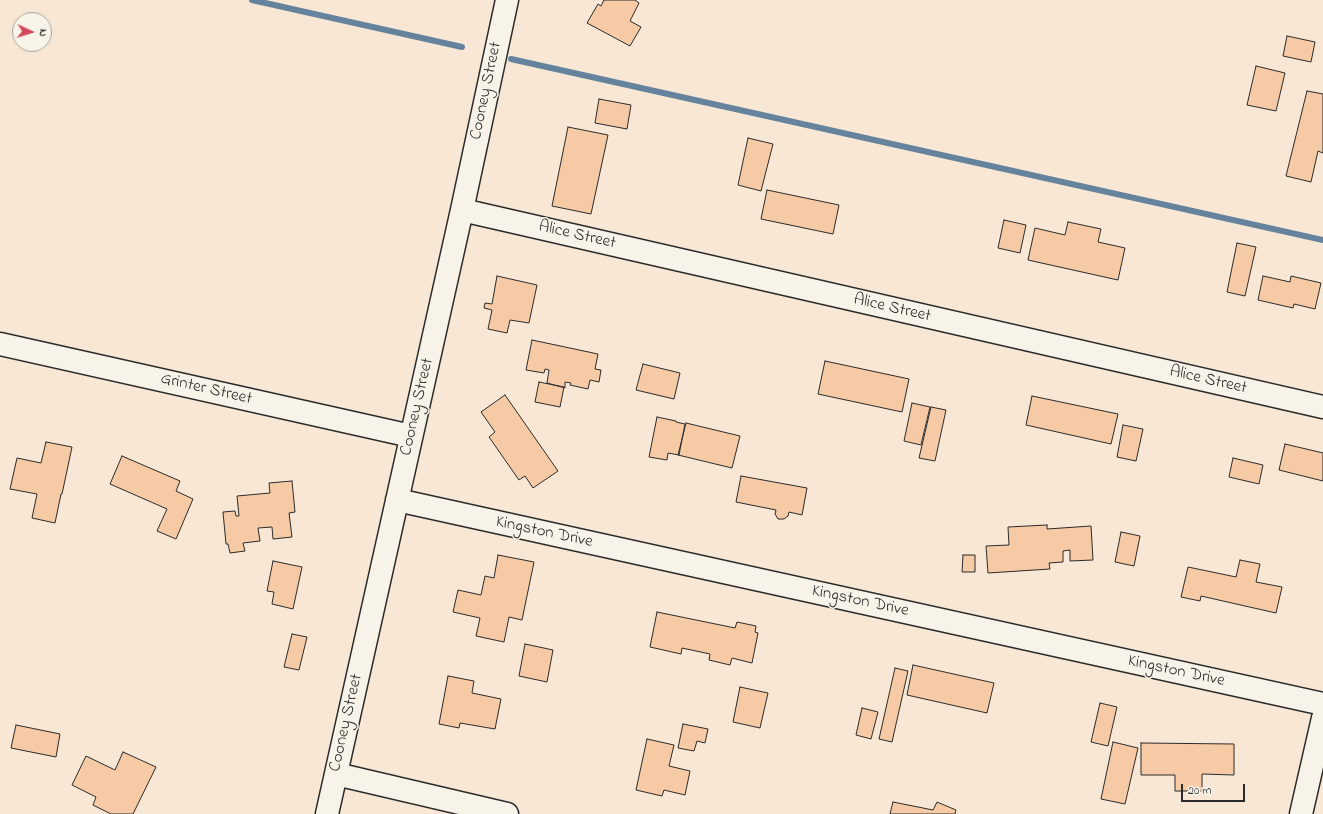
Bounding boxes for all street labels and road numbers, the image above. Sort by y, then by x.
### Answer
street label: Cooney Street [467,40,507,142]
street label: Alice Street [536,217,618,255]
street label: Alice Street [851,290,933,328]
street label: Cooney Street [397,356,439,458]
street label: Alice Street [1167,362,1249,400]
street label: Grinter Street [158,370,254,410]
street label: Kingston Drive [494,513,594,553]
street label: Kingston Drive [810,582,910,622]
street label: Kingston Drive [1126,652,1226,692]
street label: Cooney Street [326,672,368,774]

